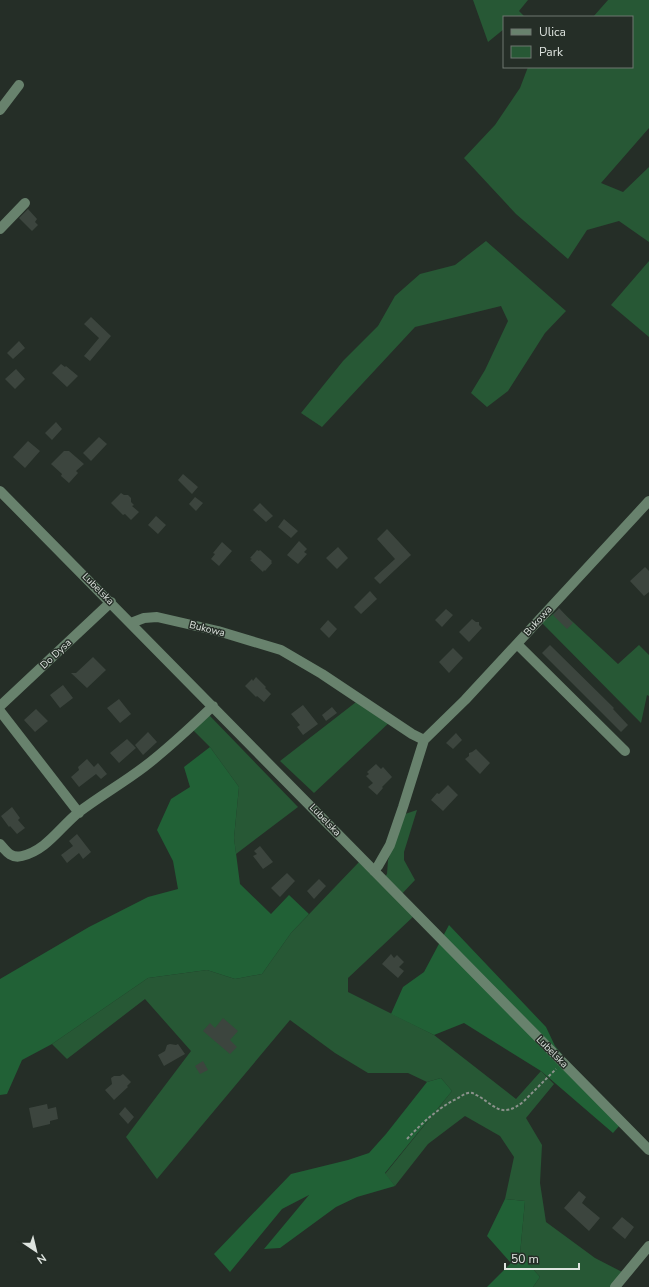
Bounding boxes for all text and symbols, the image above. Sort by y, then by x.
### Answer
legend [503,16,633,68]
text: Ulica [539,24,566,40]
text: Park [539,44,564,60]
street label: Lubelska [79,570,117,608]
street label: Bukowa [521,603,555,639]
street label: Bukowa [188,618,226,640]
street label: Do Dysa [37,636,75,672]
street label: Lubelska [306,801,344,839]
street label: Lubelska [533,1033,571,1071]
north arrow [16,1231,56,1271]
scale bar [505,1245,579,1271]
text: N [34,1250,49,1267]
text: 50 m [511,1251,539,1267]

